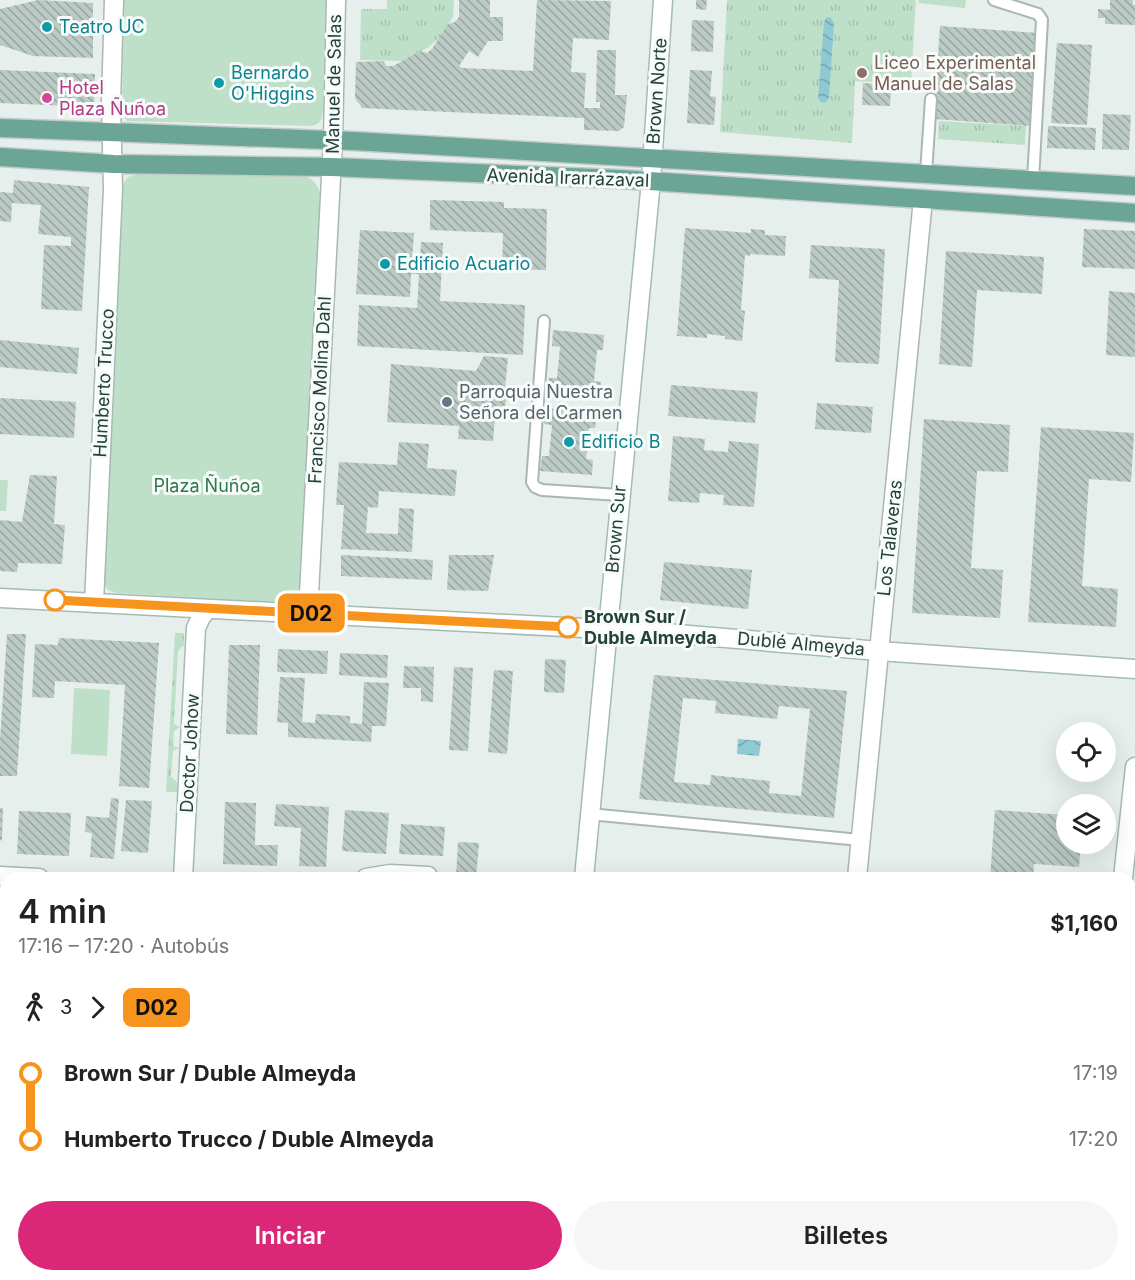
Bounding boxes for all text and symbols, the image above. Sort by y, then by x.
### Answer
street label: Manuel de Salas [322,14,345,154]
place label: Teatro UC [59,16,145,37]
marker: Teatro UC [40,20,54,34]
street label: Brown Norte [642,37,671,145]
place label: Liceo Experimental Manuel de Salas [874,52,1036,94]
place label: Bernardo O'Higgins [231,62,314,104]
marker: Liceo Experimental Manuel de Salas [855,66,869,80]
marker: Bernardo O'Higgins [212,76,226,90]
place label: Hotel Plaza Ñuñoa [59,77,166,119]
marker: Hotel Plaza Ñuñoa [40,91,54,105]
street label: Avenida Irarrázaval [486,164,650,191]
place label: Edificio Acuario [397,253,530,274]
marker: Edificio Acuario [378,257,392,271]
street label: Francisco Molina Dahl [304,296,335,484]
street label: Humberto Trucco [89,308,118,458]
place label: Parroquia Nuestra Señora del Carmen [459,381,623,423]
marker: Parroquia Nuestra Señora del Carmen [440,395,454,409]
place label: Edificio B [581,431,661,452]
marker: Edificio B [562,435,576,449]
park label: Plaza Ñuñoa [154,474,261,496]
street label: Los Talaveras [873,479,906,597]
street label: Brown Sur [601,484,630,574]
unlabelled marker [44,589,66,611]
line badge: D02 [276,594,346,632]
text: D02 [290,601,332,626]
place label: Brown Sur / Duble Almeyda [584,606,717,648]
marker: Brown Sur / Duble Almeyda [557,616,579,638]
street label: Dublé Almeyda [736,627,866,660]
street label: Doctor Johow [176,693,203,813]
map controls [1056,722,1116,854]
button: locate [1056,722,1116,782]
button: layers [1056,794,1116,854]
text: 4 min [18,891,107,931]
text: $1,160 [1050,910,1118,936]
text: 17:16 – 17:20 · Autobús [18,934,229,958]
icon: walk [18,991,51,1024]
icon: forward [81,991,114,1024]
text: 3 [60,995,72,1019]
text: D02 [135,995,178,1020]
text: Brown Sur / Duble Almeyda [64,1060,356,1086]
text: 17:19 [1073,1061,1118,1085]
text: Humberto Trucco / Duble Almeyda [64,1126,434,1152]
text: 17:20 [1069,1127,1118,1151]
button: Iniciar [18,1201,562,1270]
button: Billetes [574,1201,1118,1270]

